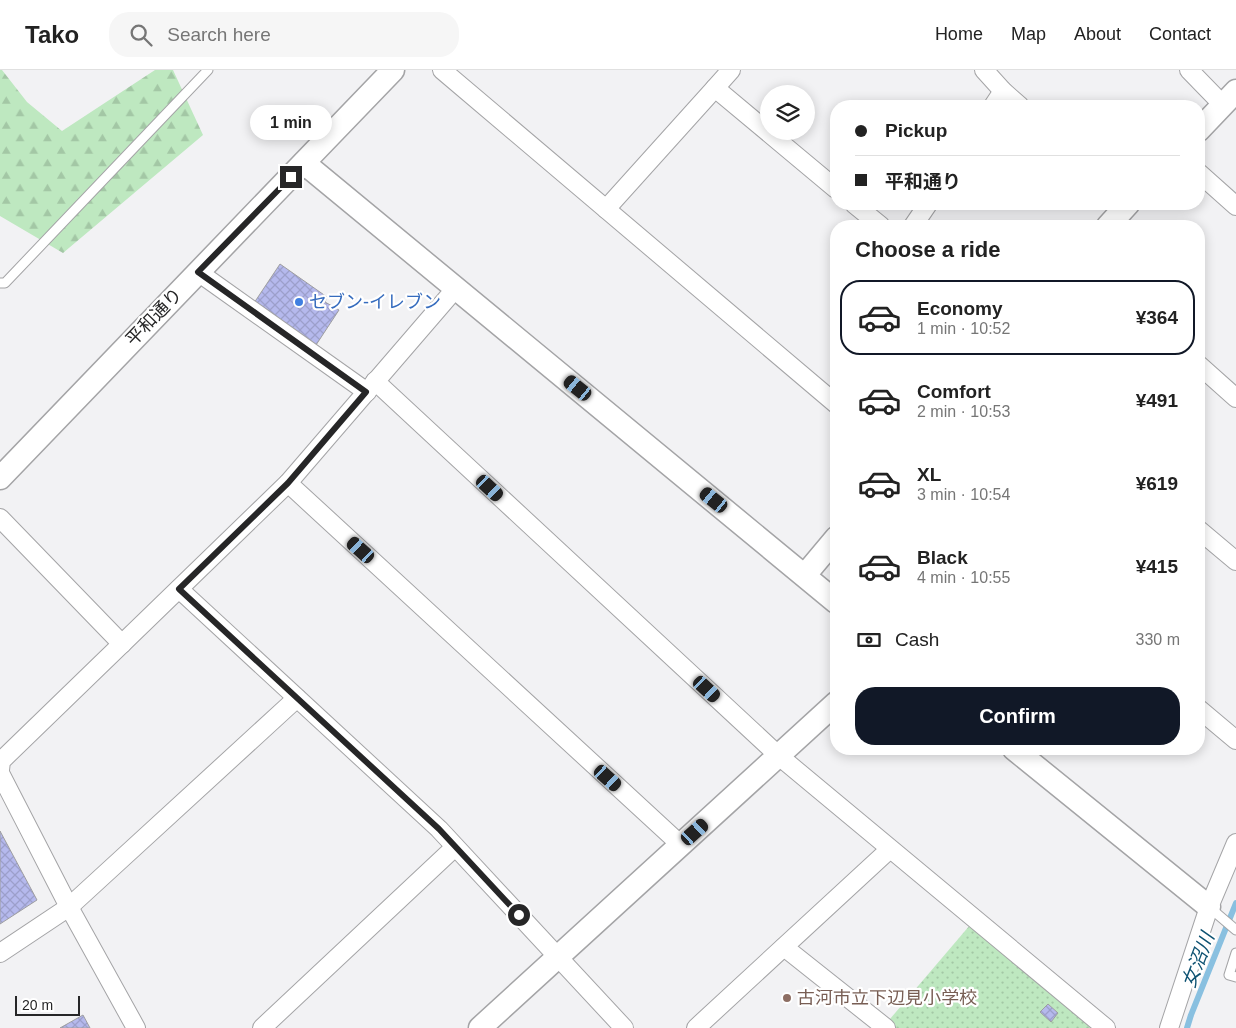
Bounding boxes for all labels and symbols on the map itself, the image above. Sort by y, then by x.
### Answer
callout: 1 min [250,104,332,140]
route end [280,166,302,188]
street label: 平和通り [122,284,186,350]
place label: セブン-イレブン [309,292,441,312]
marker: セブン-イレブン [293,296,305,308]
car [561,373,594,403]
car [473,472,506,504]
car [697,485,730,515]
car [344,534,377,566]
car [690,673,723,705]
car [591,762,624,794]
car [678,816,711,848]
route start [508,904,530,926]
water label: 女沼川 [1178,928,1219,990]
place label: 古河市立下辺見小学校 [797,988,977,1008]
marker: 古河市立下辺見小学校 [781,992,793,1004]
scale bar [15,993,80,1016]

